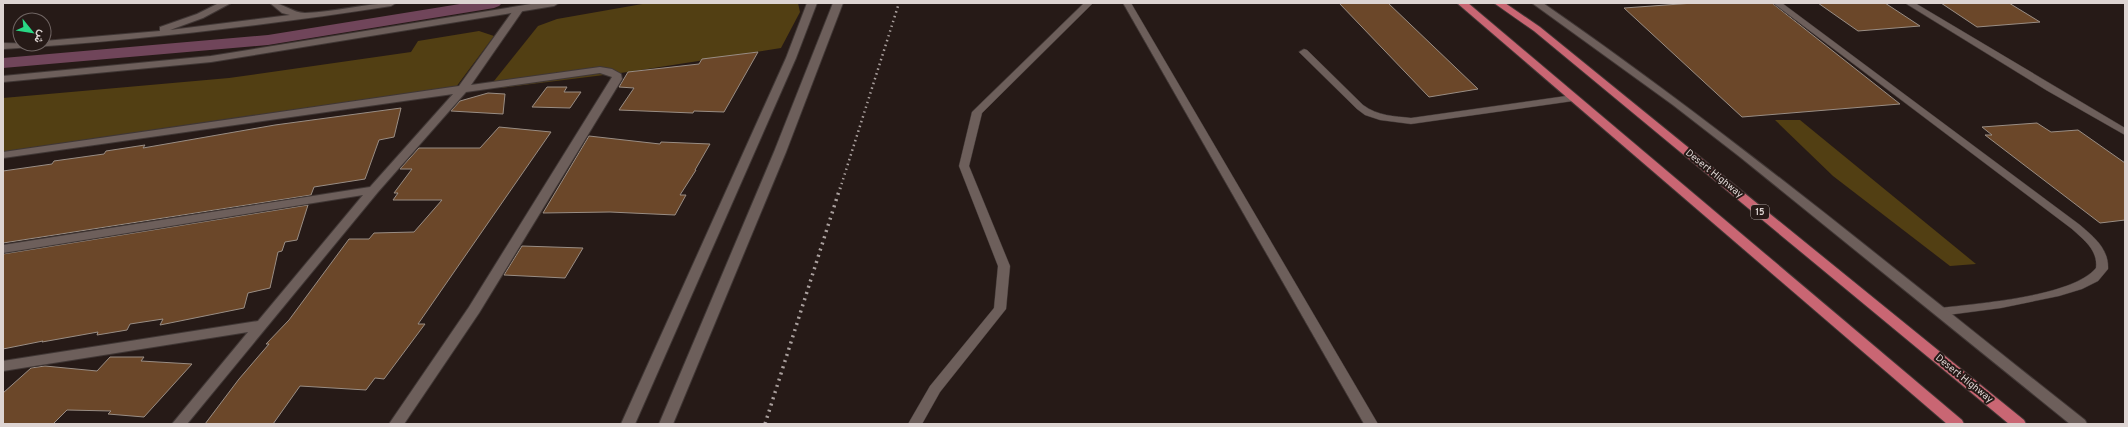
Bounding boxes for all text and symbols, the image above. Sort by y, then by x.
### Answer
north arrow [12,12,52,52]
text: ش [30,27,49,46]
street label: Desert Highway [1683,147,1745,201]
road number: 15 [1751,205,1769,219]
street label: Desert Highway [1933,352,1995,406]

